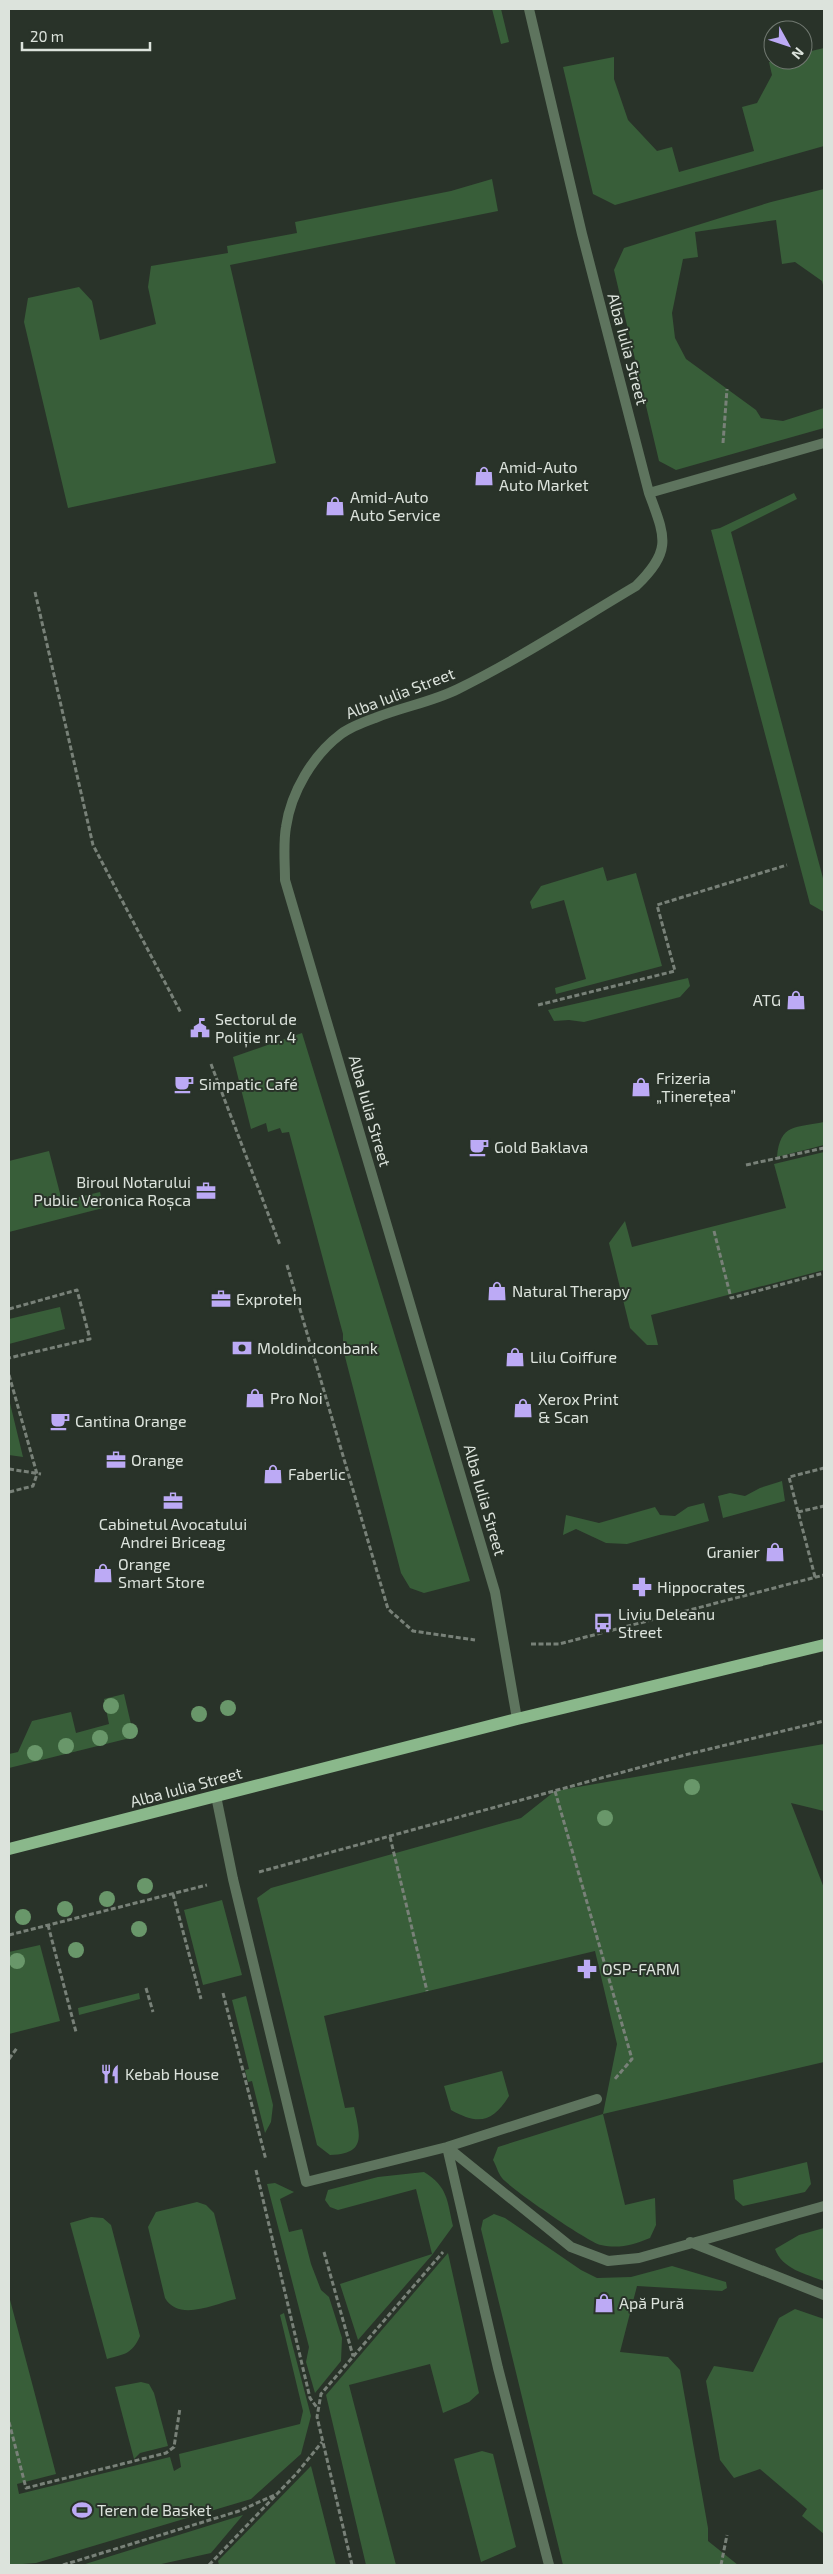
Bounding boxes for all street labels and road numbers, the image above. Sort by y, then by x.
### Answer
street label: Alba Iulia Street [604,291,653,407]
street label: Alba Iulia Street [343,663,457,722]
street label: Alba Iulia Street [345,1053,395,1169]
street label: Alba Iulia Street [460,1442,510,1558]
street label: Alba Iulia Street [128,1762,244,1811]

